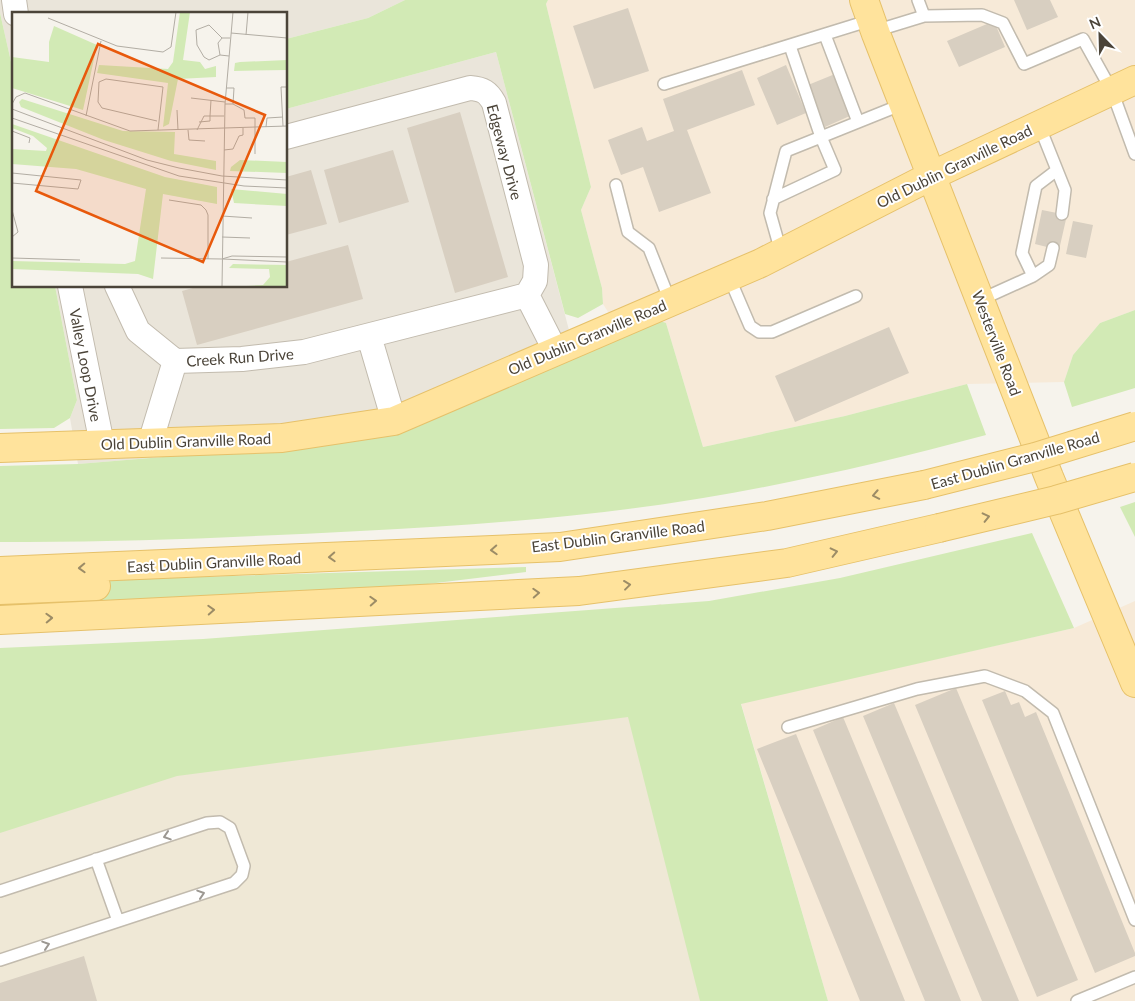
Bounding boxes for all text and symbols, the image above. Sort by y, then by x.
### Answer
north arrow [1075,10,1125,60]
inset map [12,12,288,288]
text: N [1086,13,1103,33]
street label: Edgeway Drive [484,102,526,202]
street label: Old Dublin Granville Road [874,121,1034,211]
street label: Westerville Road [969,288,1025,398]
street label: Old Dublin Granville Road [505,295,669,379]
street label: Valley Loop Drive [66,307,106,423]
street label: Creek Run Drive [186,344,294,370]
street label: East Dublin Granville Road [929,427,1101,493]
street label: Old Dublin Granville Road [101,429,271,453]
one-way arrow [872,489,880,499]
one-way arrow [982,512,991,523]
street label: East Dublin Granville Road [530,516,706,556]
one-way arrow [490,544,498,555]
one-way arrow [830,547,839,558]
street label: East Dublin Granville Road [126,548,302,576]
one-way arrow [327,552,335,562]
one-way arrow [78,562,86,573]
one-way arrow [624,580,632,591]
one-way arrow [532,587,540,598]
one-way arrow [370,596,378,607]
one-way arrow [207,605,215,616]
one-way arrow [45,613,53,623]
one-way arrow [164,830,172,840]
one-way arrow [196,890,204,900]
one-way arrow [42,940,50,950]

